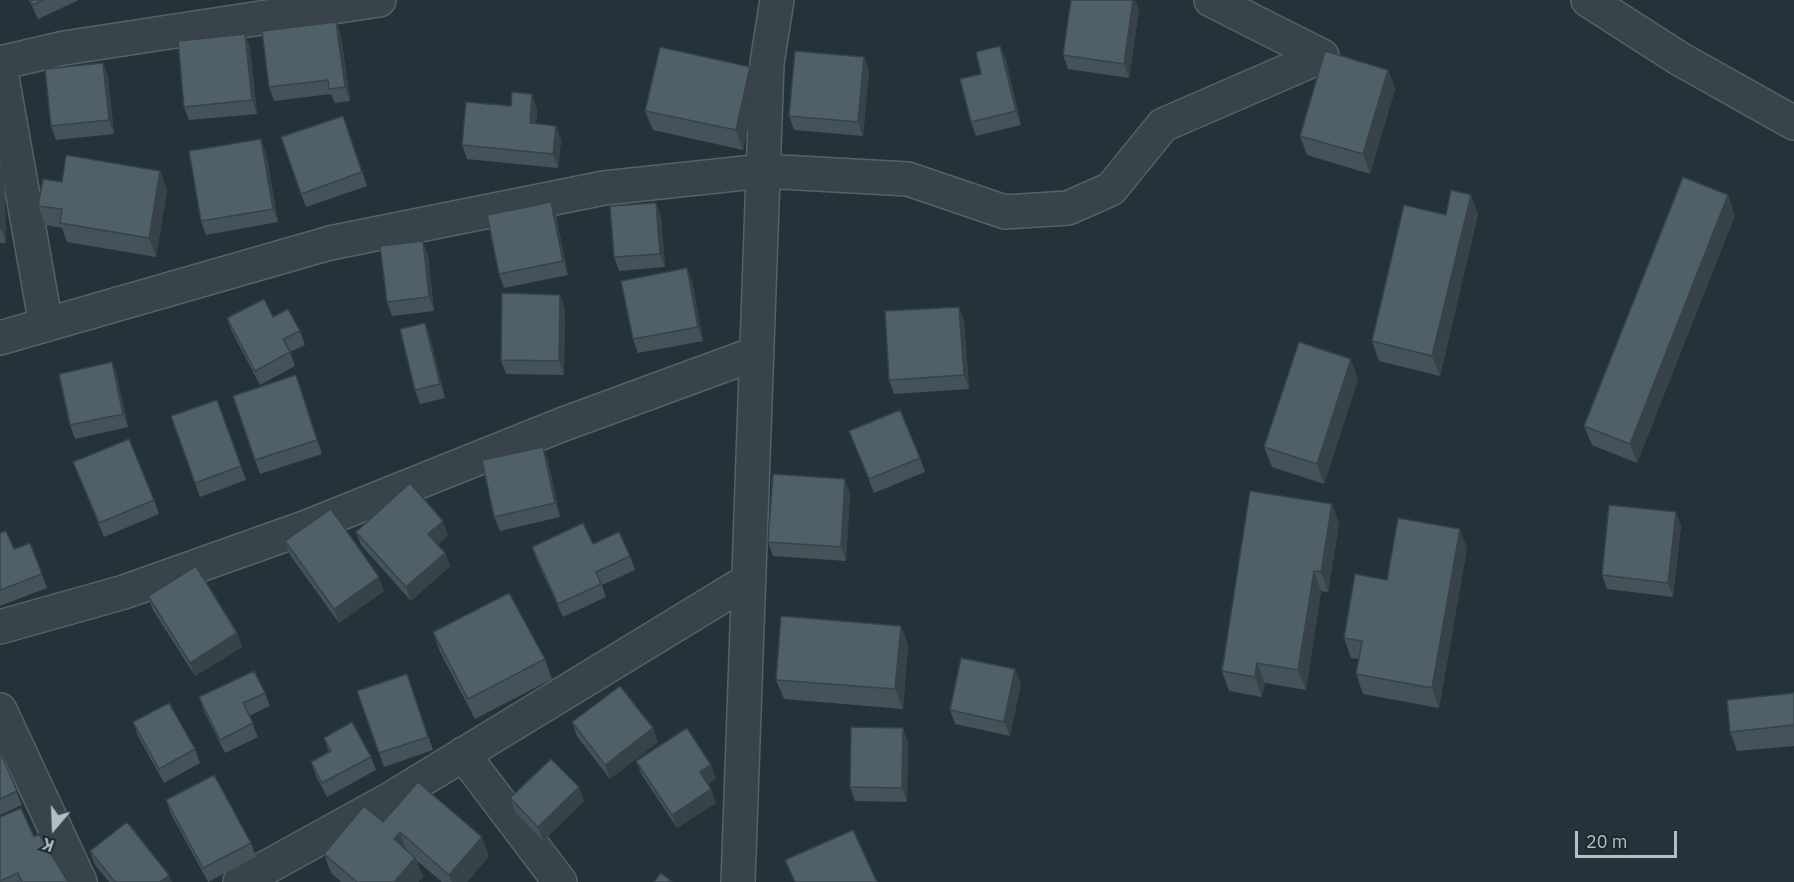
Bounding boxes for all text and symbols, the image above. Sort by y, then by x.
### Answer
north arrow [24,798,84,858]
scale bar [1578,819,1680,857]
text: 20 m [1586,830,1628,853]
text: K [40,834,57,856]

